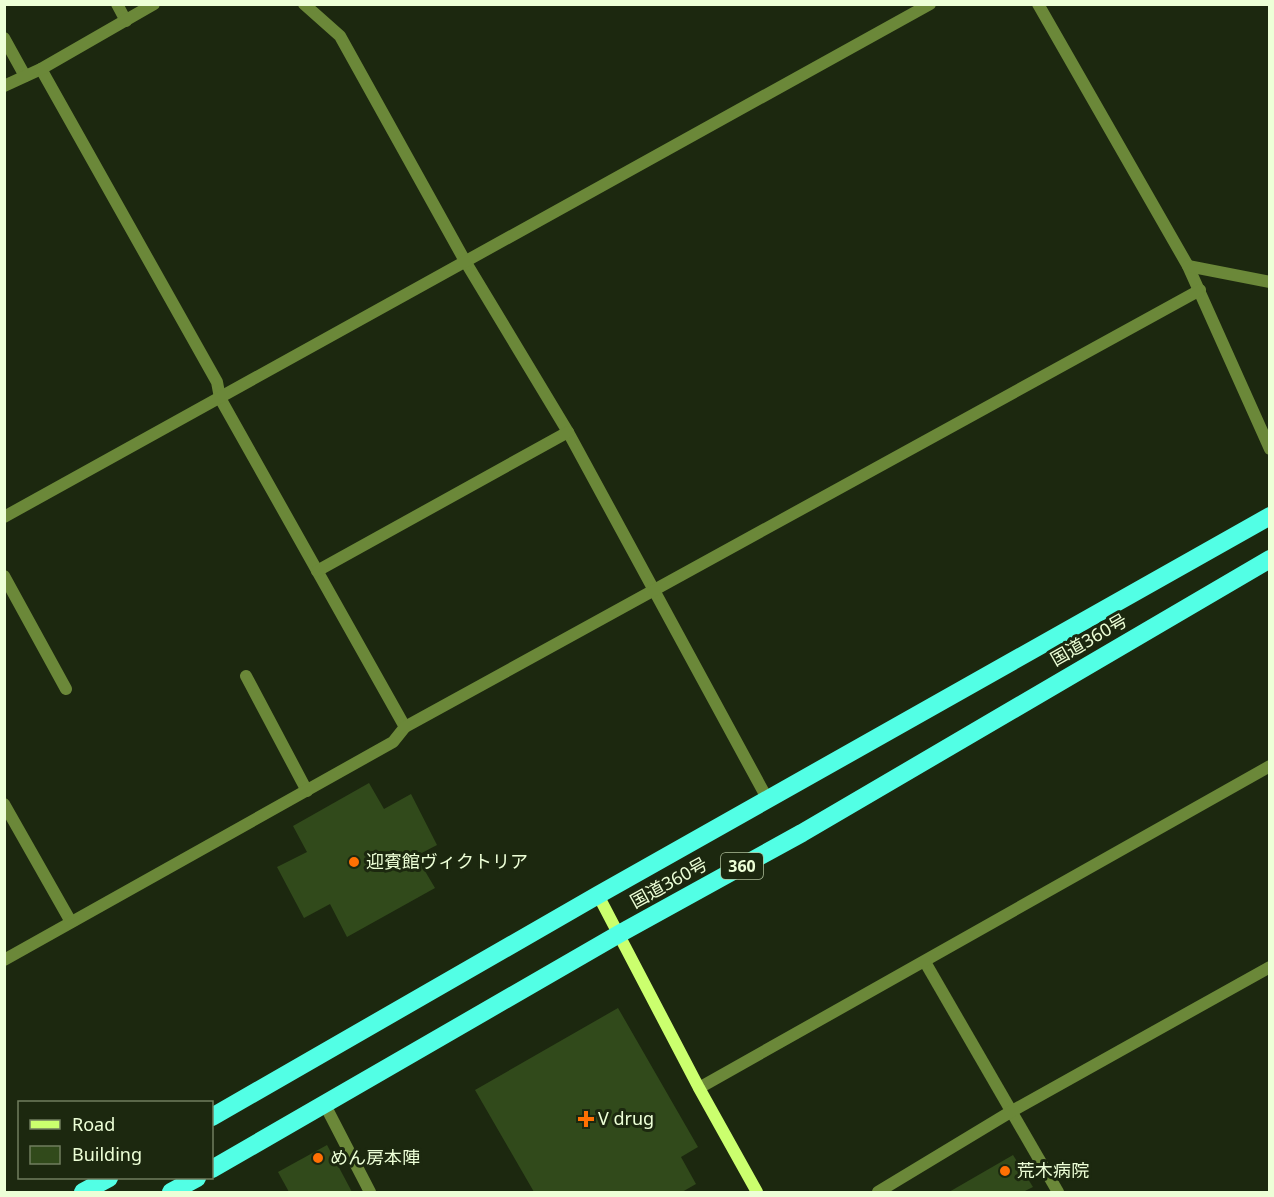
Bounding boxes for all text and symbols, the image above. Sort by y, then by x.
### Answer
street label: 国道360号 [1046,608,1131,671]
place label: 迎賓館ヴィクトリア [366,849,528,873]
street label: 国道360号 [626,851,711,913]
road number: 360 [721,853,763,879]
marker: 迎賓館ヴィクトリア [347,855,361,869]
legend [18,1101,213,1179]
place label: V drug [598,1106,654,1130]
text: Road [72,1112,115,1136]
marker: V drug [579,1112,593,1126]
text: Building [72,1142,142,1166]
place label: めん房本陣 [330,1145,420,1169]
marker: めん房本陣 [311,1151,325,1165]
place label: 荒木病院 [1017,1158,1089,1182]
marker: 荒木病院 [998,1164,1012,1178]

